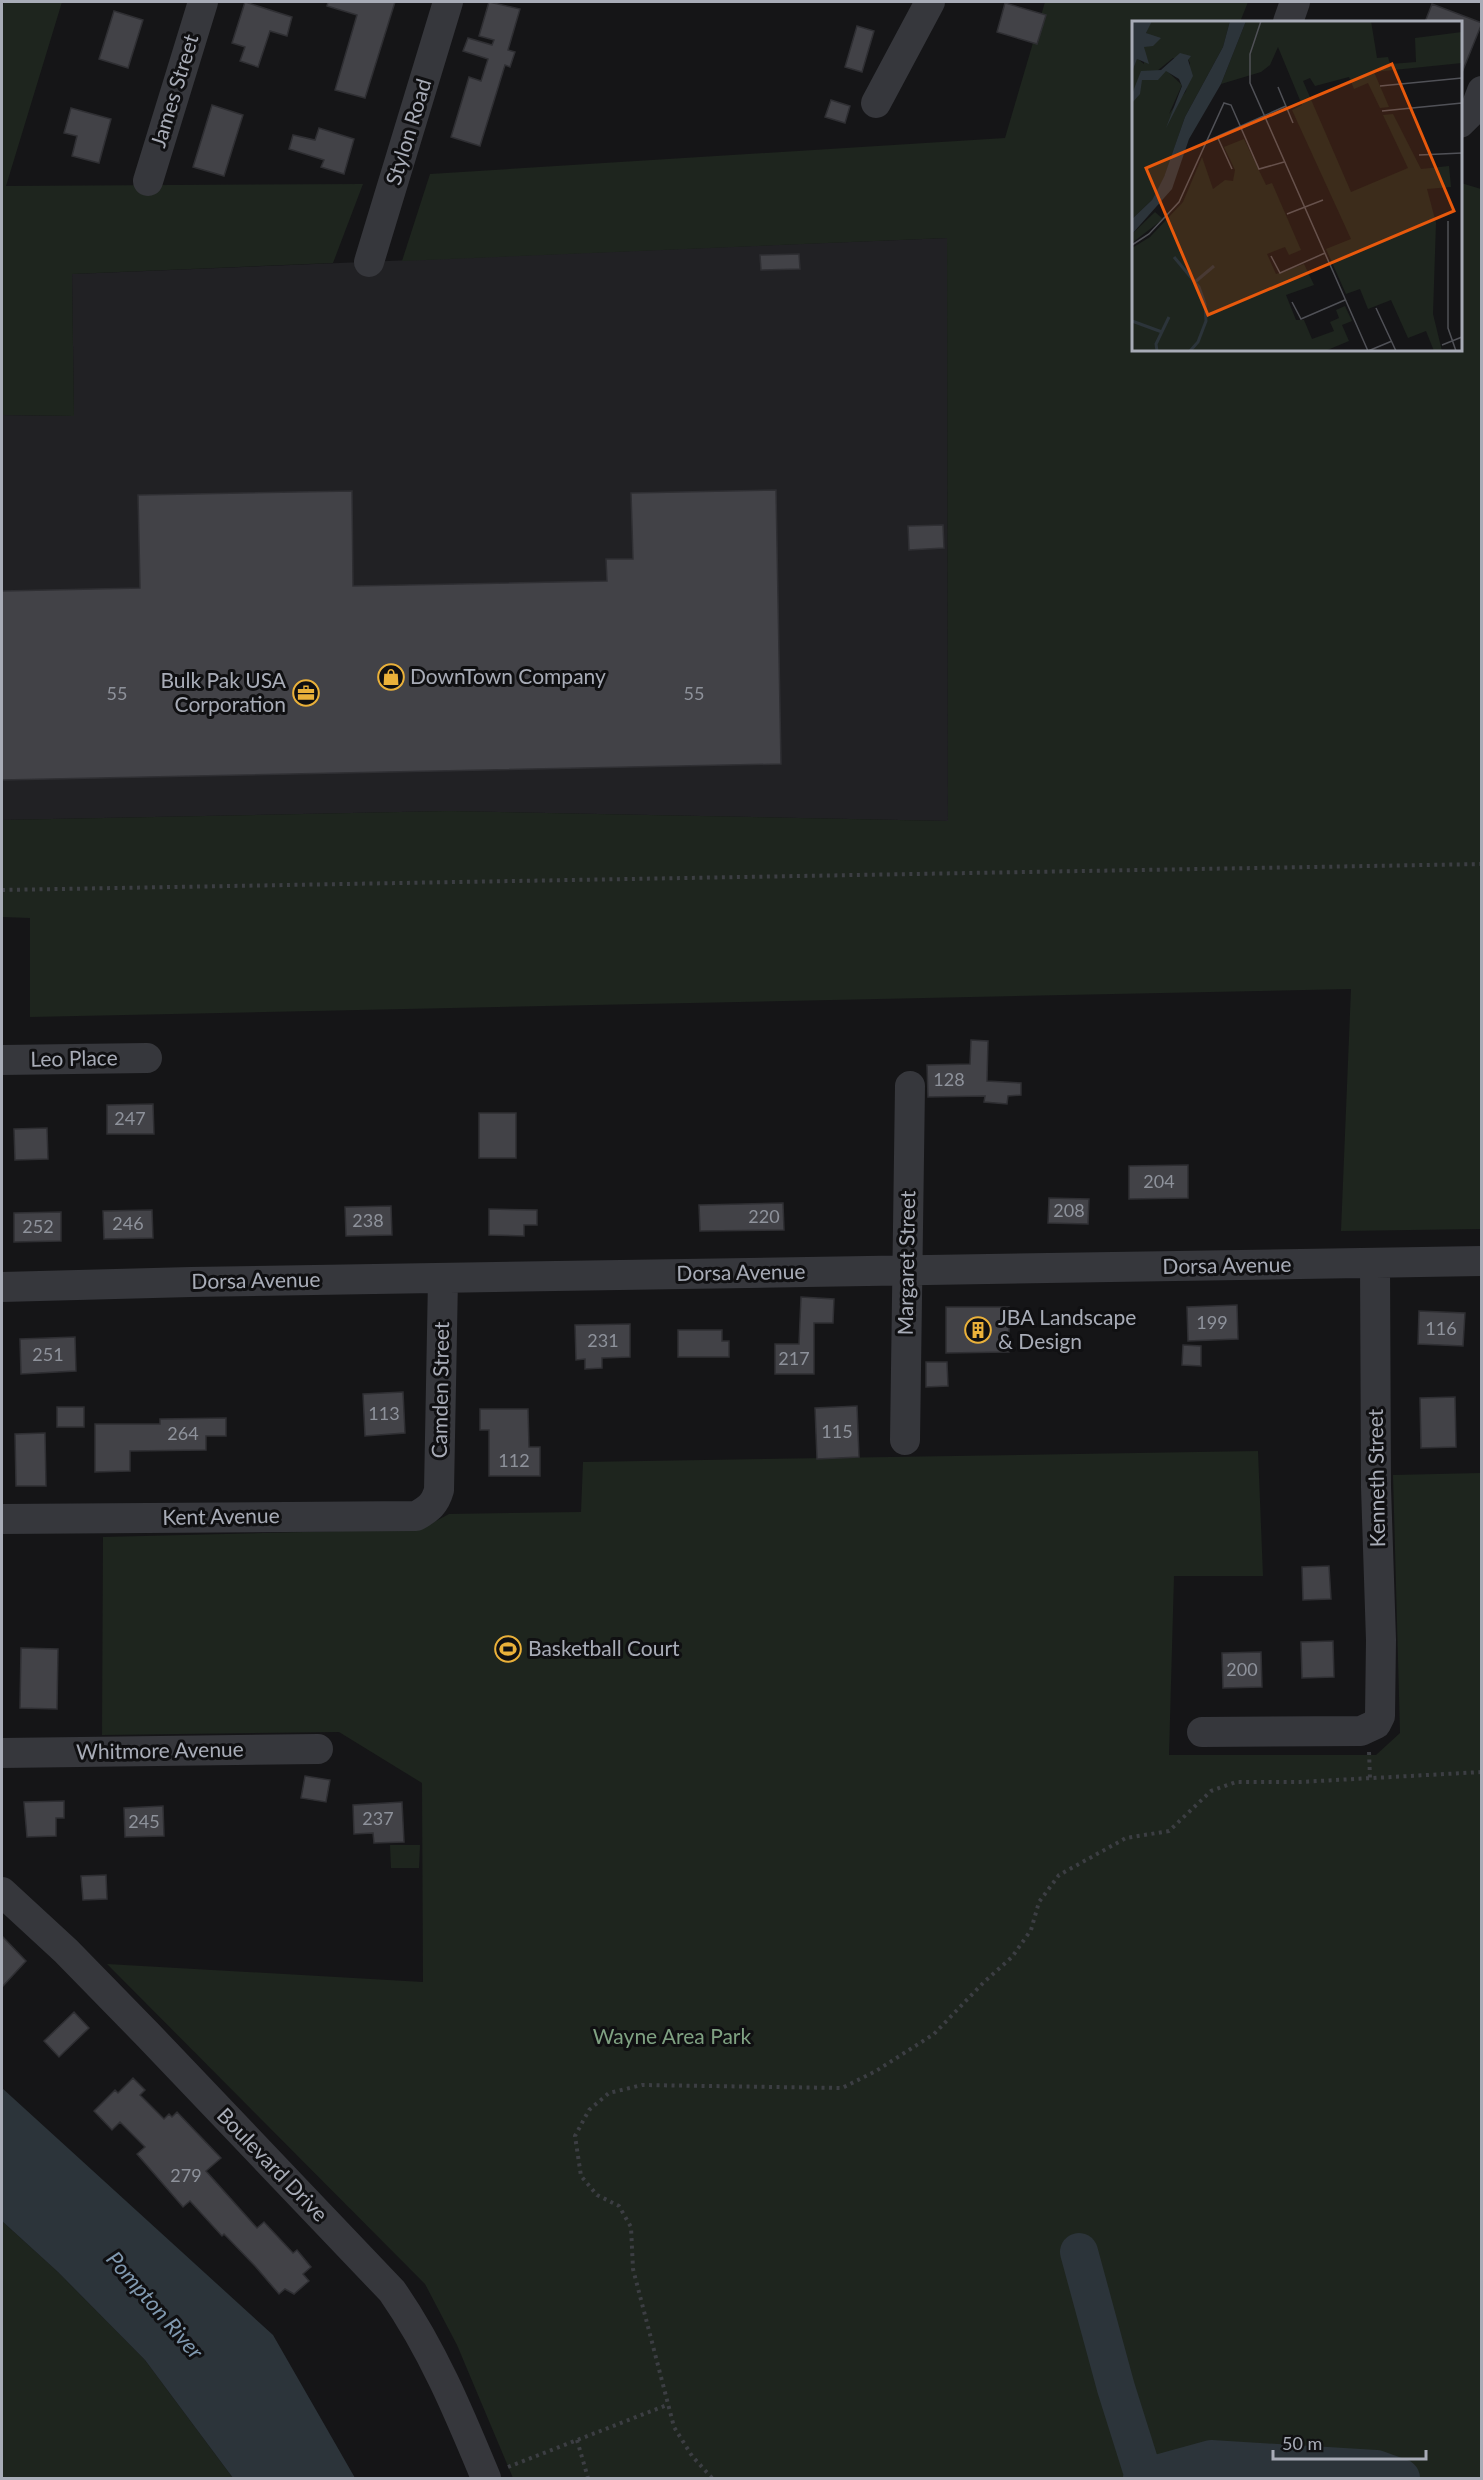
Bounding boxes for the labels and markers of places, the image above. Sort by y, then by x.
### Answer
shop icon: DownTown Company [376,662,406,692]
place label: DownTown Company [410,663,606,688]
place label: Bulk Pak USA Corporation [160,667,287,716]
office icon: Bulk Pak USA Corporation [291,678,321,708]
place label: JBA Landscape & Design [998,1304,1136,1353]
building icon: JBA Landscape & Design [963,1315,993,1345]
sports icon: Basketball Court [493,1634,523,1664]
place label: Basketball Court [528,1635,680,1660]

